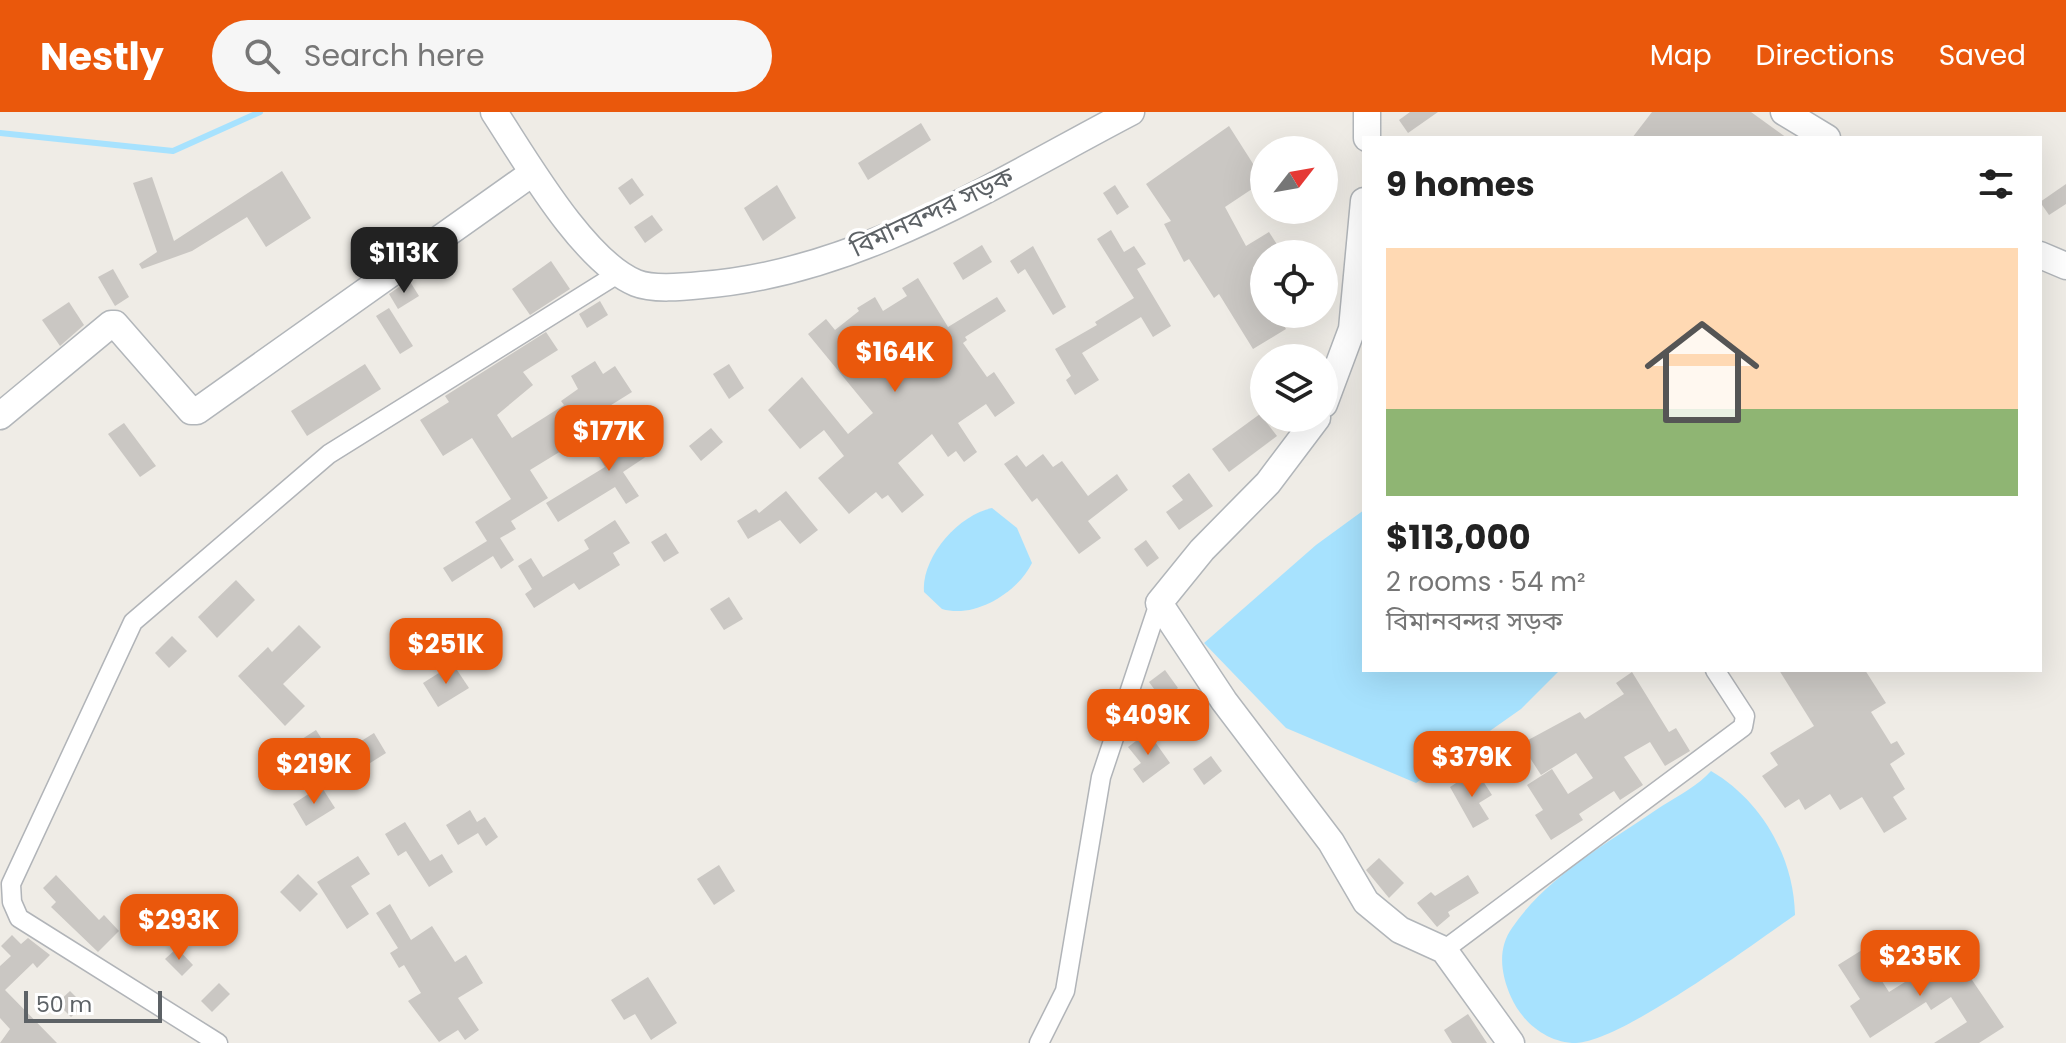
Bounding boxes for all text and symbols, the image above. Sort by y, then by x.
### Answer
search box [212,20,772,92]
text: Nestly [40,30,164,83]
icon: search [240,34,284,78]
text: Search here [304,34,485,77]
text: Map [1650,36,1712,75]
text: Directions [1756,36,1895,75]
text: Saved [1939,36,2026,75]
north arrow [1250,136,1338,224]
map controls [1250,136,1338,432]
street label: বিমানবন্দর সড়ক [843,158,1021,266]
text: 9 homes [1386,160,1535,208]
icon: filters [1974,162,2018,206]
pin: $113K [348,227,460,295]
text: $113K [369,235,439,271]
button: locate [1250,240,1338,328]
icon: home [1630,300,1774,444]
pin: $164K [839,326,951,394]
text: $164K [855,334,935,370]
button: layers [1250,344,1338,432]
pin: $177K [553,405,665,473]
text: $177K [573,413,645,449]
text: $113,000 [1386,513,1531,561]
text: 2 rooms · 54 m² [1386,564,1586,600]
text: বিমানবন্দর সড়ক [1386,603,1563,639]
pin: $251K [390,618,502,686]
text: $251K [408,626,484,662]
pin: $409K [1092,689,1204,757]
text: $409K [1105,697,1191,733]
pin: $379K [1416,731,1528,799]
pin: $219K [258,738,370,806]
text: $379K [1432,739,1512,775]
text: $219K [276,746,352,782]
pin: $293K [123,894,235,962]
text: $293K [138,902,220,938]
pin: $235K [1864,930,1976,998]
text: $235K [1879,938,1961,974]
scale bar [24,987,162,1023]
text: 50 m [36,989,92,1020]

